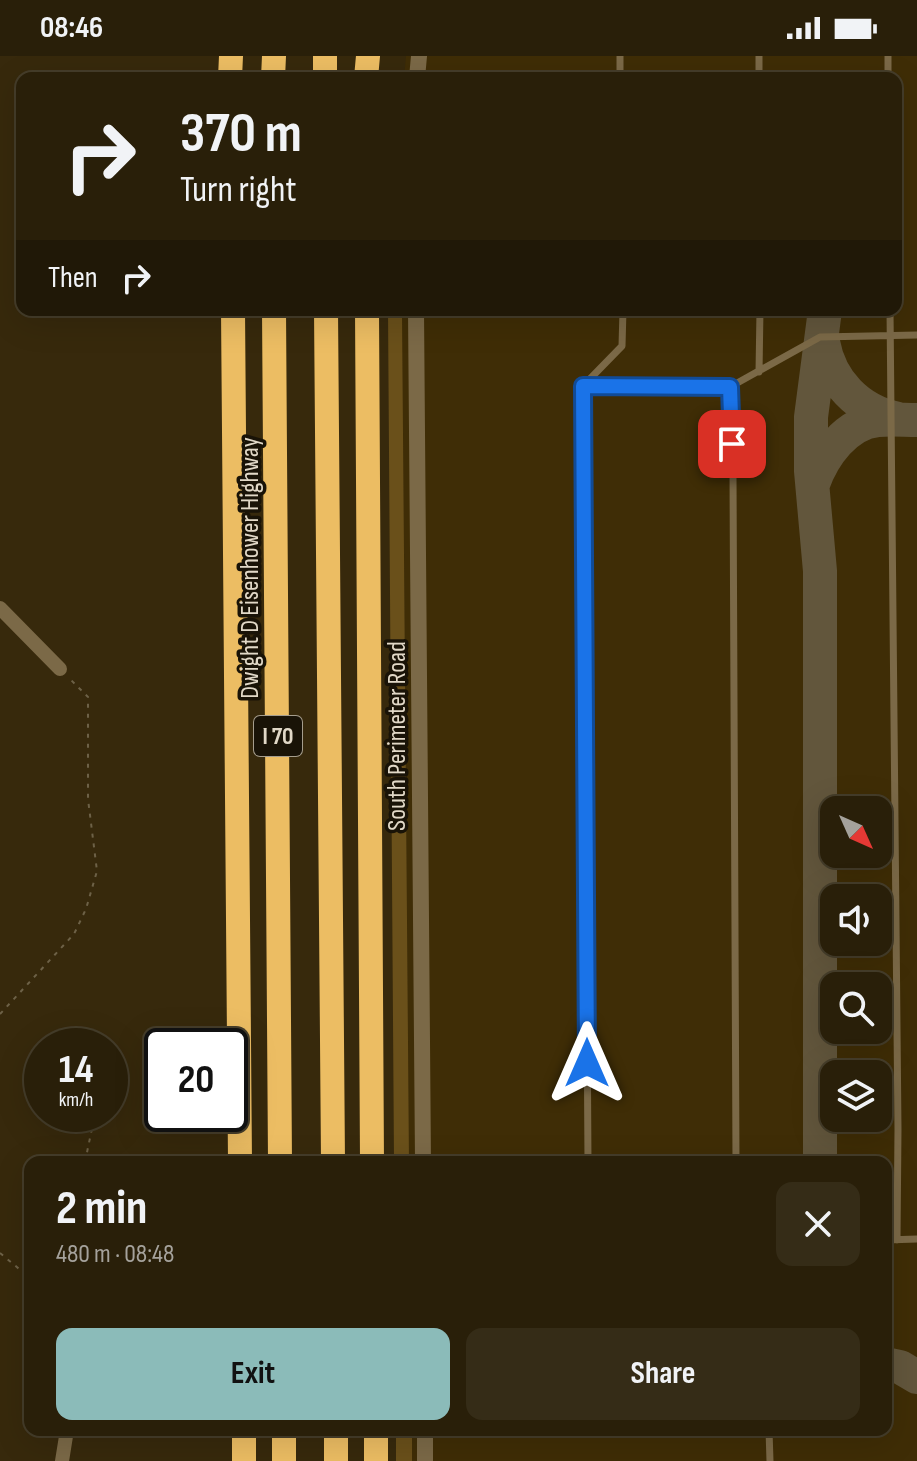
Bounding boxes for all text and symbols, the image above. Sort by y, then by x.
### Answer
text: 08:46 [40,10,103,46]
text: 370 m [180,101,302,168]
icon: right [48,104,152,208]
text: Turn right [180,169,297,212]
icon: right [114,256,158,300]
text: Then [48,260,98,296]
pin [698,410,766,478]
icon: arrive [710,422,754,466]
street label: Dwight D Eisenhower Highway [235,437,266,699]
street label: South Perimeter Road [382,641,413,831]
road number: I 70 [254,716,302,756]
north arrow [820,796,892,868]
map controls [820,796,892,1132]
button: sound [820,884,892,956]
button: search [820,972,892,1044]
position arrow [545,1021,629,1105]
speed limit sign: 20 [144,1028,248,1132]
text: 14 [59,1046,93,1094]
button: layers [820,1060,892,1132]
text: km/h [59,1088,93,1112]
text: 2 min [56,1180,147,1237]
button: close [776,1182,860,1266]
text: 480 m · 08:48 [56,1239,174,1270]
button: Exit [56,1328,450,1420]
button: Share [466,1328,860,1420]

